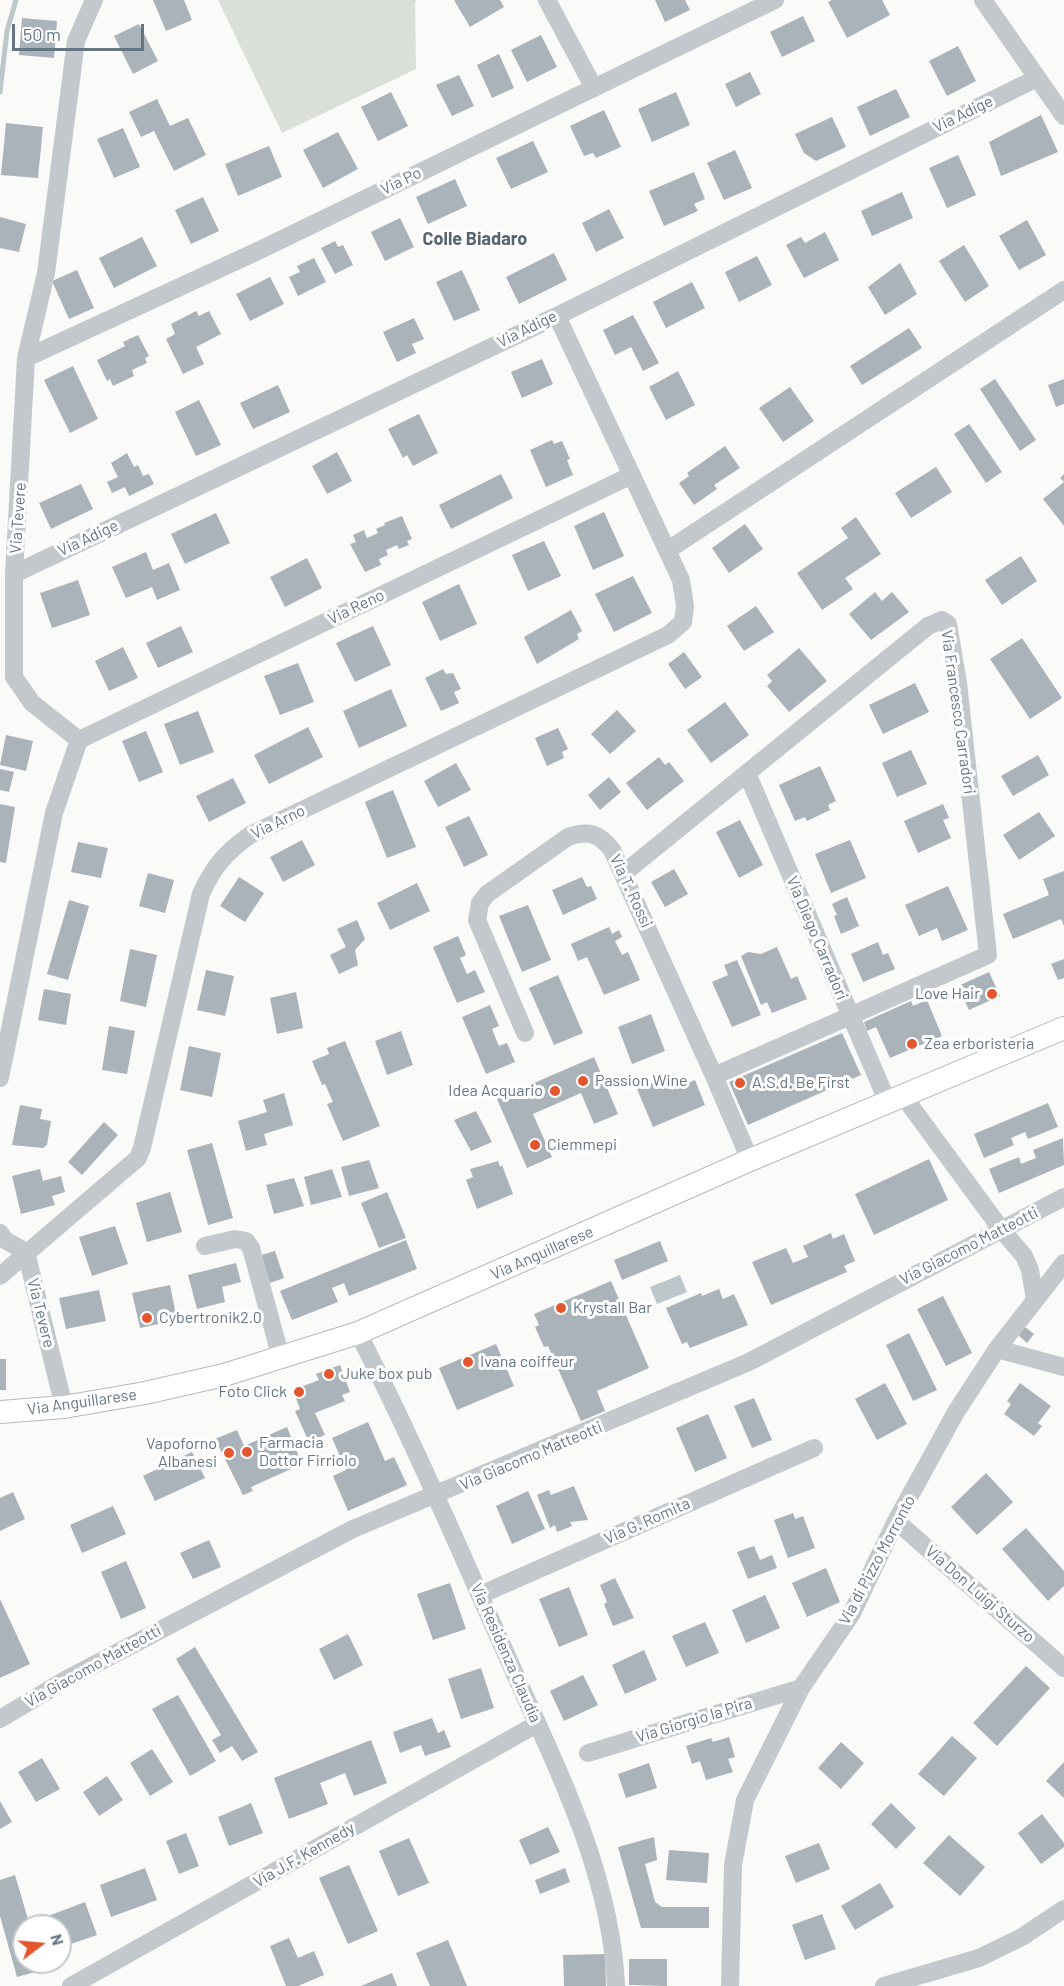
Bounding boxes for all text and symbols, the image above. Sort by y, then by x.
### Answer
scale bar [15,12,147,50]
text: 50 m [23,23,61,45]
street label: Via Adige [930,91,996,137]
street label: Via Po [378,163,424,199]
district label: Colle Biadaro [423,228,527,250]
street label: Via Adige [494,306,560,352]
street label: Via Tevere [6,482,30,554]
street label: Via Adige [55,516,121,560]
street label: Via Reno [325,585,387,629]
street label: Via Francesco Carradori [937,629,979,795]
street label: Via Arno [248,801,308,843]
street label: Via T. Rossi [606,851,656,931]
street label: Via Diego Carradori [782,873,852,1003]
place label: Love Hair [915,984,980,1004]
marker: Love Hair [985,987,999,1001]
place label: Zea erboristeria [924,1034,1034,1054]
marker: Zea erboristeria [905,1037,919,1051]
place label: Passion Wine [595,1071,688,1091]
place label: A.S.d. Be First [752,1073,850,1093]
marker: Passion Wine [576,1074,590,1088]
marker: A.S.d. Be First [733,1076,747,1090]
place label: Idea Acquario [448,1081,543,1101]
marker: Idea Acquario [548,1084,562,1098]
place label: Ciemmepi [547,1135,617,1155]
marker: Ciemmepi [528,1138,542,1152]
street label: Via Giacomo Matteotti [897,1203,1041,1289]
street label: Via Anguillarese [488,1222,596,1284]
street label: Via Tevere [23,1276,59,1350]
place label: Krystall Bar [573,1298,652,1318]
marker: Krystall Bar [554,1301,568,1315]
place label: Cybertronik2.0 [159,1308,262,1328]
marker: Cybertronik2.0 [140,1311,154,1325]
place label: Ivana coiffeur [480,1352,574,1372]
marker: Ivana coiffeur [461,1355,475,1369]
place label: Juke box pub [341,1364,432,1384]
marker: Juke box pub [322,1367,336,1381]
place label: Foto Click [219,1382,287,1402]
street label: Via Anguillarese [26,1385,138,1419]
marker: Foto Click [292,1385,306,1399]
street label: Via Giacomo Matteotti [457,1417,605,1495]
place label: Farmacia Dottor Firriolo [259,1433,357,1471]
place label: Vapoforno Albanesi [146,1434,217,1472]
marker: Farmacia Dottor Firriolo [240,1445,254,1459]
marker: Vapoforno Albanesi [222,1446,236,1460]
street label: Via di Pizzo Morronto [835,1492,919,1628]
street label: Via G. Romita [601,1494,693,1548]
street label: Via Don Luigi Sturzo [921,1541,1039,1647]
street label: Via Residenza Claudia [467,1580,545,1726]
street label: Via Giacomo Matteotti [22,1621,164,1711]
street label: Via Giorgio la Pira [634,1693,754,1747]
street label: Via J.F. Kennedy [250,1818,358,1892]
north arrow [12,1914,72,1974]
text: N [47,1932,68,1947]

